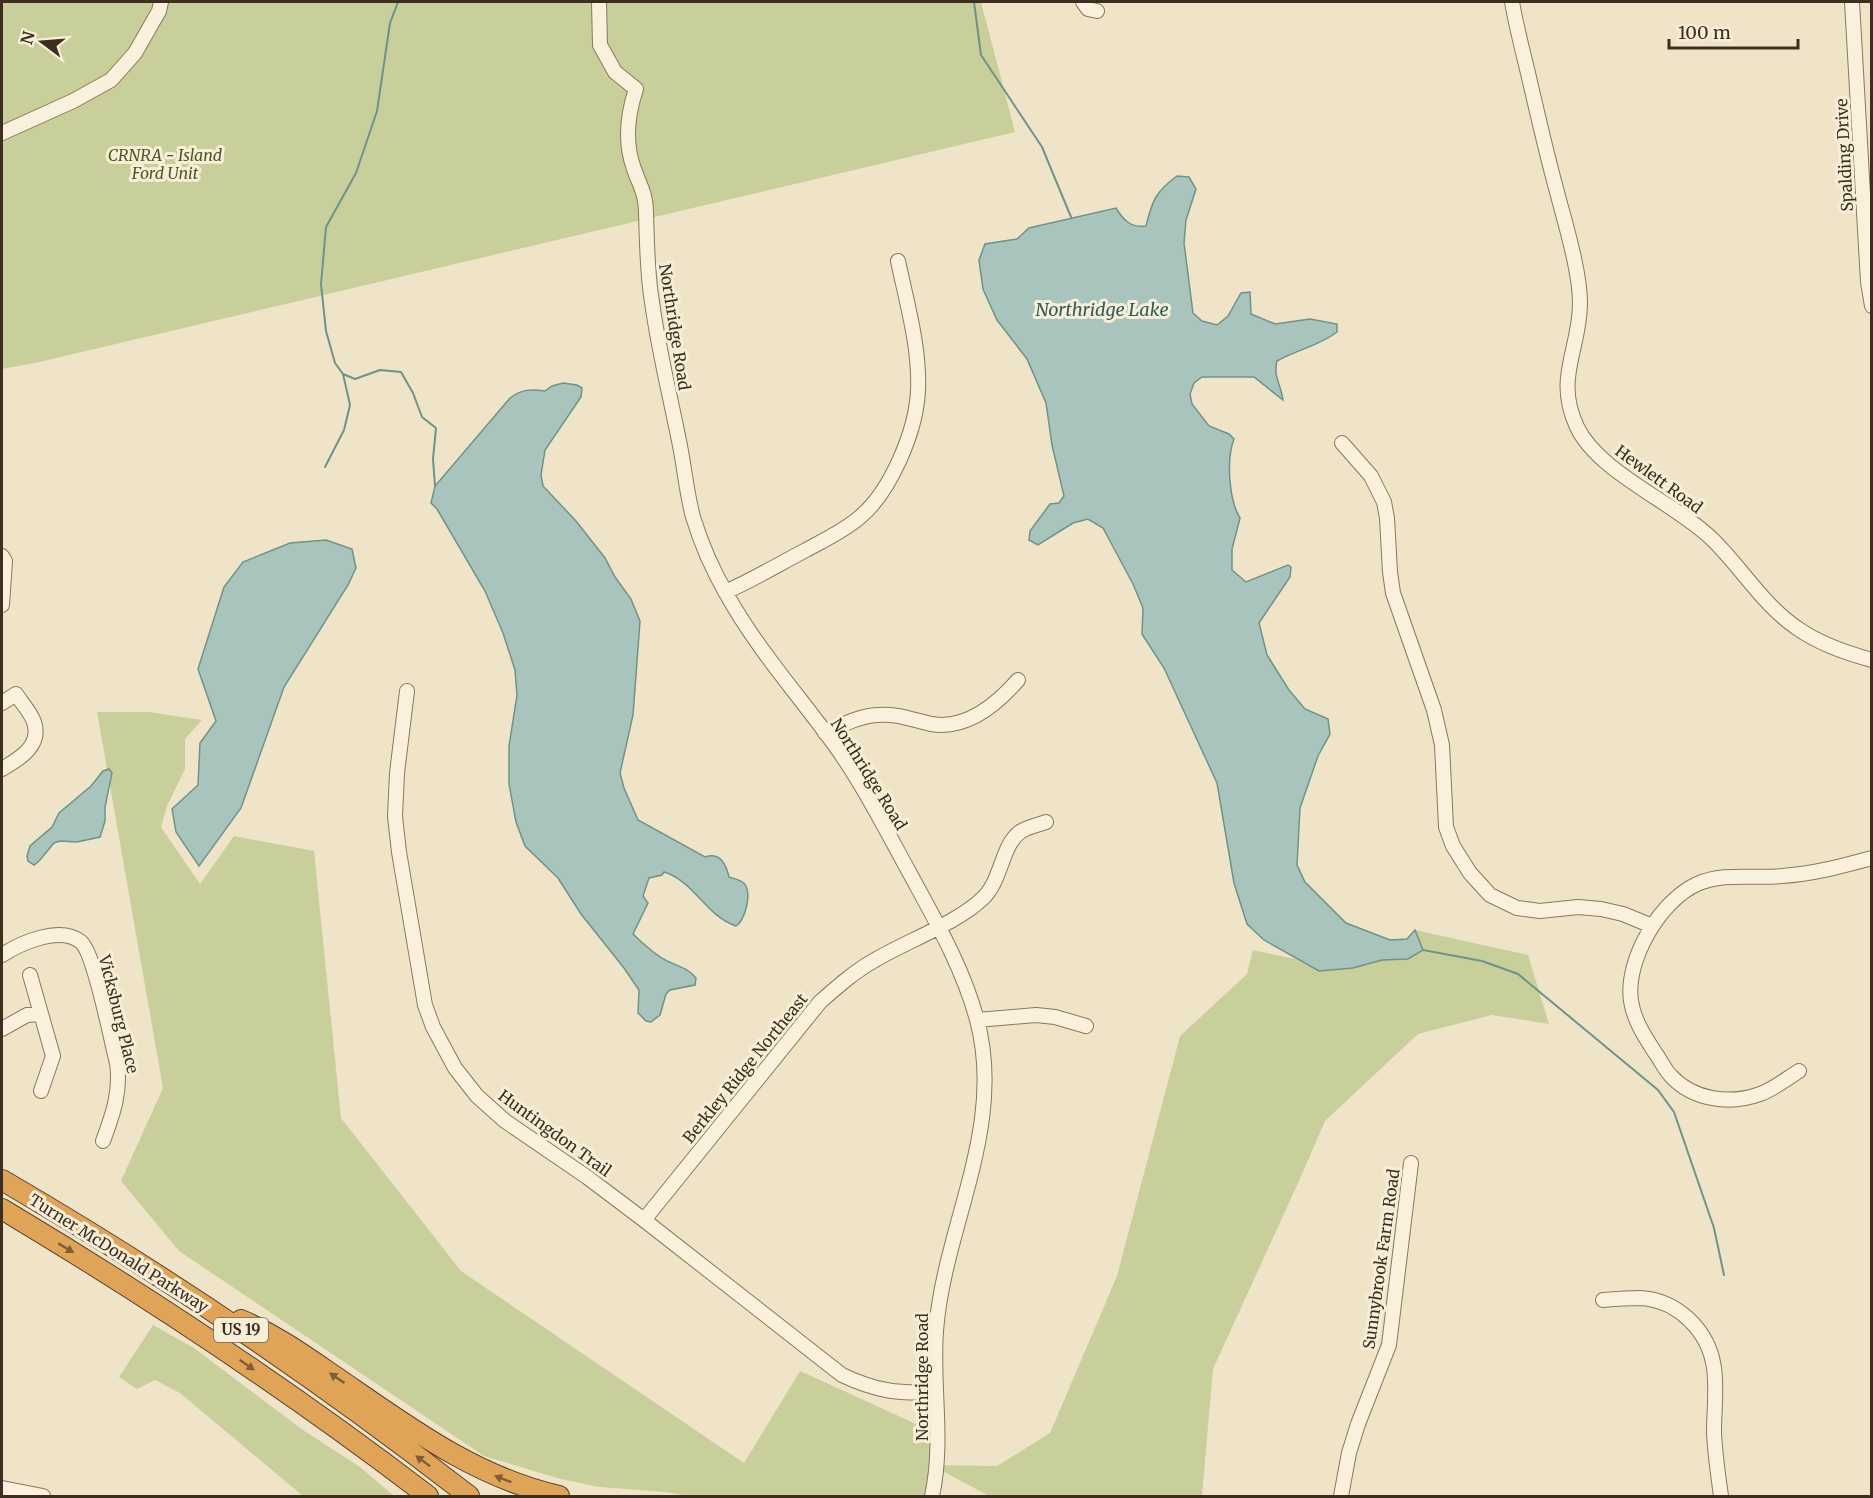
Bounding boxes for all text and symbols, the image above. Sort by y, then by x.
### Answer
north arrow [12,12,72,72]
scale bar [1669,12,1798,50]
text: 100 m [1678,21,1731,44]
text: N [16,29,39,47]
street label: Spalding Drive [1831,98,1857,212]
park label: CRNRA - Island Ford Unit [108,145,223,183]
street label: Northridge Road [655,262,695,392]
water label: Northridge Lake [1035,298,1169,321]
street label: Hewlett Road [1611,441,1707,518]
street label: Northridge Road [827,714,912,834]
street label: Vicksburg Place [94,952,143,1075]
street label: Berkley Ridge Northeast [678,988,812,1147]
street label: Huntingdon Trail [495,1085,615,1181]
street label: Sunnybrook Farm Road [1358,1167,1404,1350]
street label: Turner McDonald Parkway [26,1189,213,1317]
one-way arrow [58,1242,74,1253]
street label: Northridge Road [912,1313,932,1441]
road number: US 19 [214,1318,268,1342]
one-way arrow [239,1359,255,1371]
one-way arrow [329,1373,345,1384]
one-way arrow [415,1454,431,1467]
one-way arrow [494,1473,512,1483]

